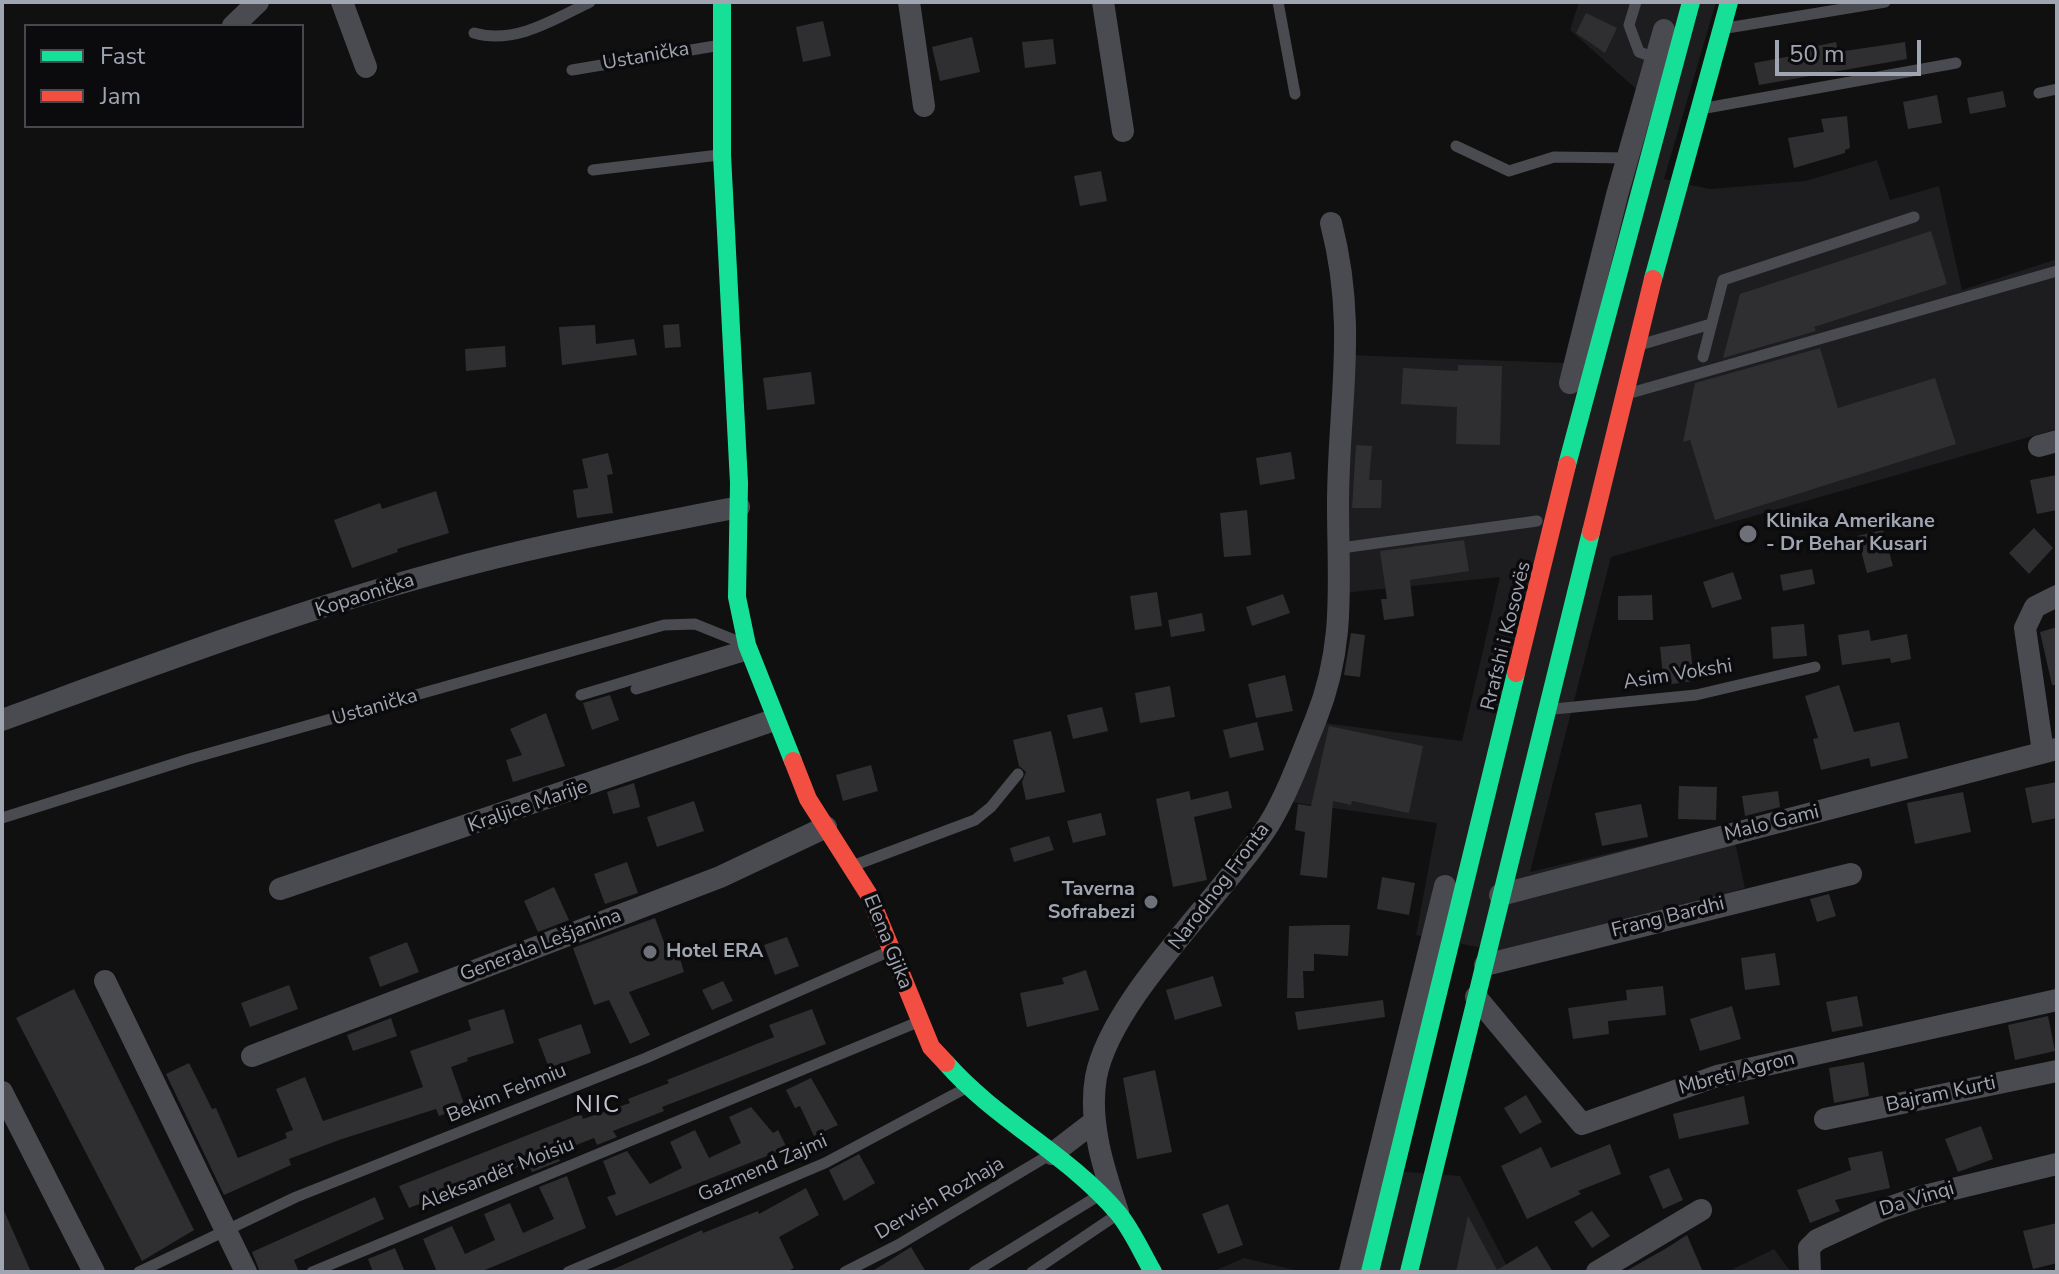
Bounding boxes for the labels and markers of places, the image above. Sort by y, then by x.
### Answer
place label: Klinika Amerikane - Dr Behar Kusari [1766,510,1935,557]
marker: Klinika Amerikane - Dr Behar Kusari [1737,523,1759,545]
place label: Taverna Sofrabezi [1048,878,1135,925]
marker: Taverna Sofrabezi [1142,893,1160,911]
place label: Hotel ERA [666,940,763,964]
marker: Hotel ERA [641,943,659,961]

